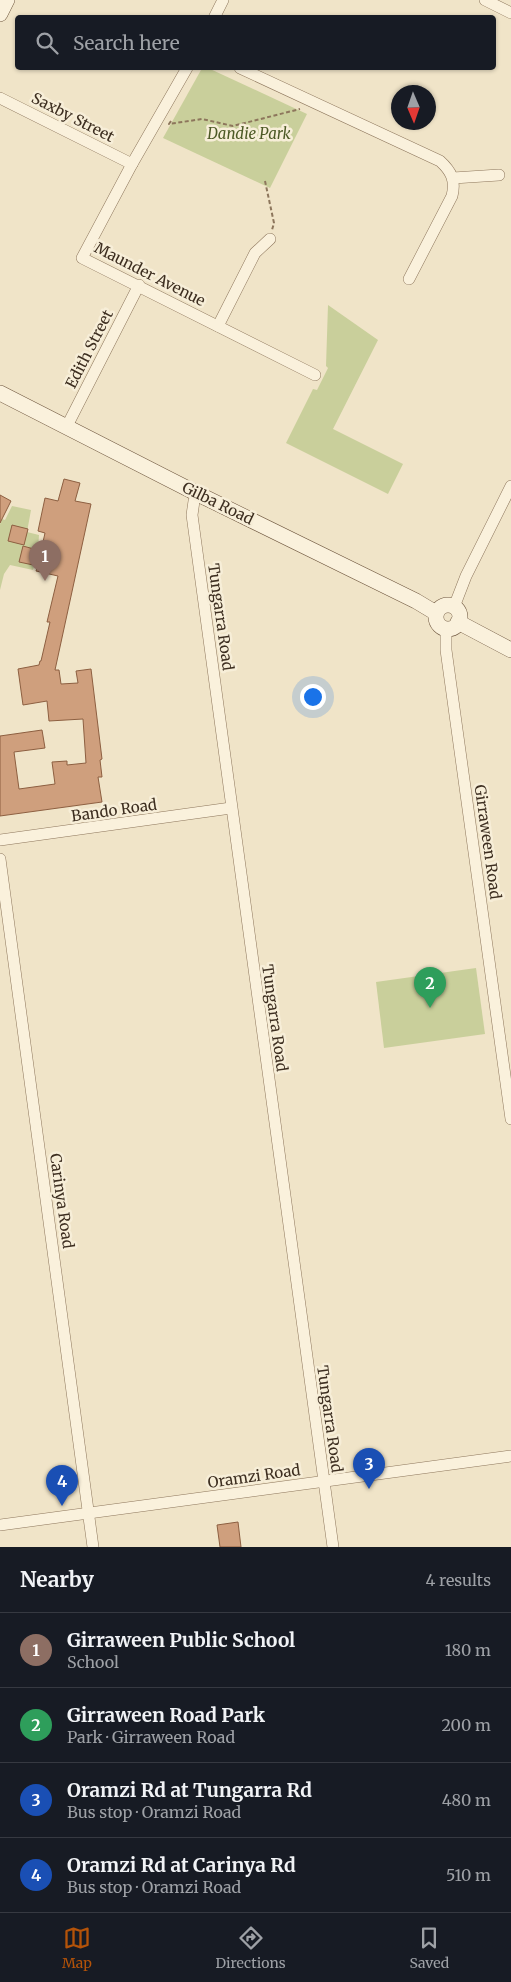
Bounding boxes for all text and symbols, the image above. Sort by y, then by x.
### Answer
search box [15,15,496,70]
icon: search [33,29,61,57]
text: Search here [73,31,180,55]
north arrow [391,85,436,130]
street label: Saxby Street [29,88,118,146]
park label: Dandie Park [206,124,292,143]
street label: Maunder Avenue [91,238,209,310]
street label: Edith Street [61,306,117,391]
street label: Gilba Road [179,478,257,528]
pin: 1 [29,540,61,581]
street label: Tungarra Road [204,562,238,672]
your location [300,684,326,710]
street label: Girraween Road [471,784,505,900]
street label: Bando Road [70,795,158,825]
street label: Tungarra Road [258,963,292,1073]
pin: 2 [414,967,446,1008]
street label: Carinya Road [46,1152,78,1250]
street label: Tungarra Road [313,1364,347,1474]
pin: 3 [353,1448,385,1489]
street label: Oramzi Road [206,1460,302,1492]
pin: 4 [46,1465,78,1506]
text: Nearby [20,1566,94,1593]
text: 4 results [425,1570,491,1590]
text: Girraween Public School [67,1628,295,1652]
text: 1 [32,1640,40,1660]
text: 180 m [445,1640,491,1660]
text: School [67,1652,119,1672]
text: Girraween Road Park [67,1703,265,1727]
text: 2 [31,1715,41,1735]
text: 200 m [441,1715,491,1735]
text: Park · Girraween Road [67,1727,235,1747]
text: Oramzi Rd at Tungarra Rd [67,1778,312,1802]
text: 3 [31,1790,41,1810]
text: 480 m [442,1790,491,1810]
text: Bus stop · Oramzi Road [67,1802,241,1822]
text: Oramzi Rd at Carinya Rd [67,1853,296,1877]
text: 4 [31,1865,41,1885]
text: 510 m [446,1865,491,1885]
text: Bus stop · Oramzi Road [67,1877,241,1897]
tab: Map [62,1924,92,1972]
tab: Directions [216,1924,286,1972]
tab: Saved [409,1924,449,1972]

